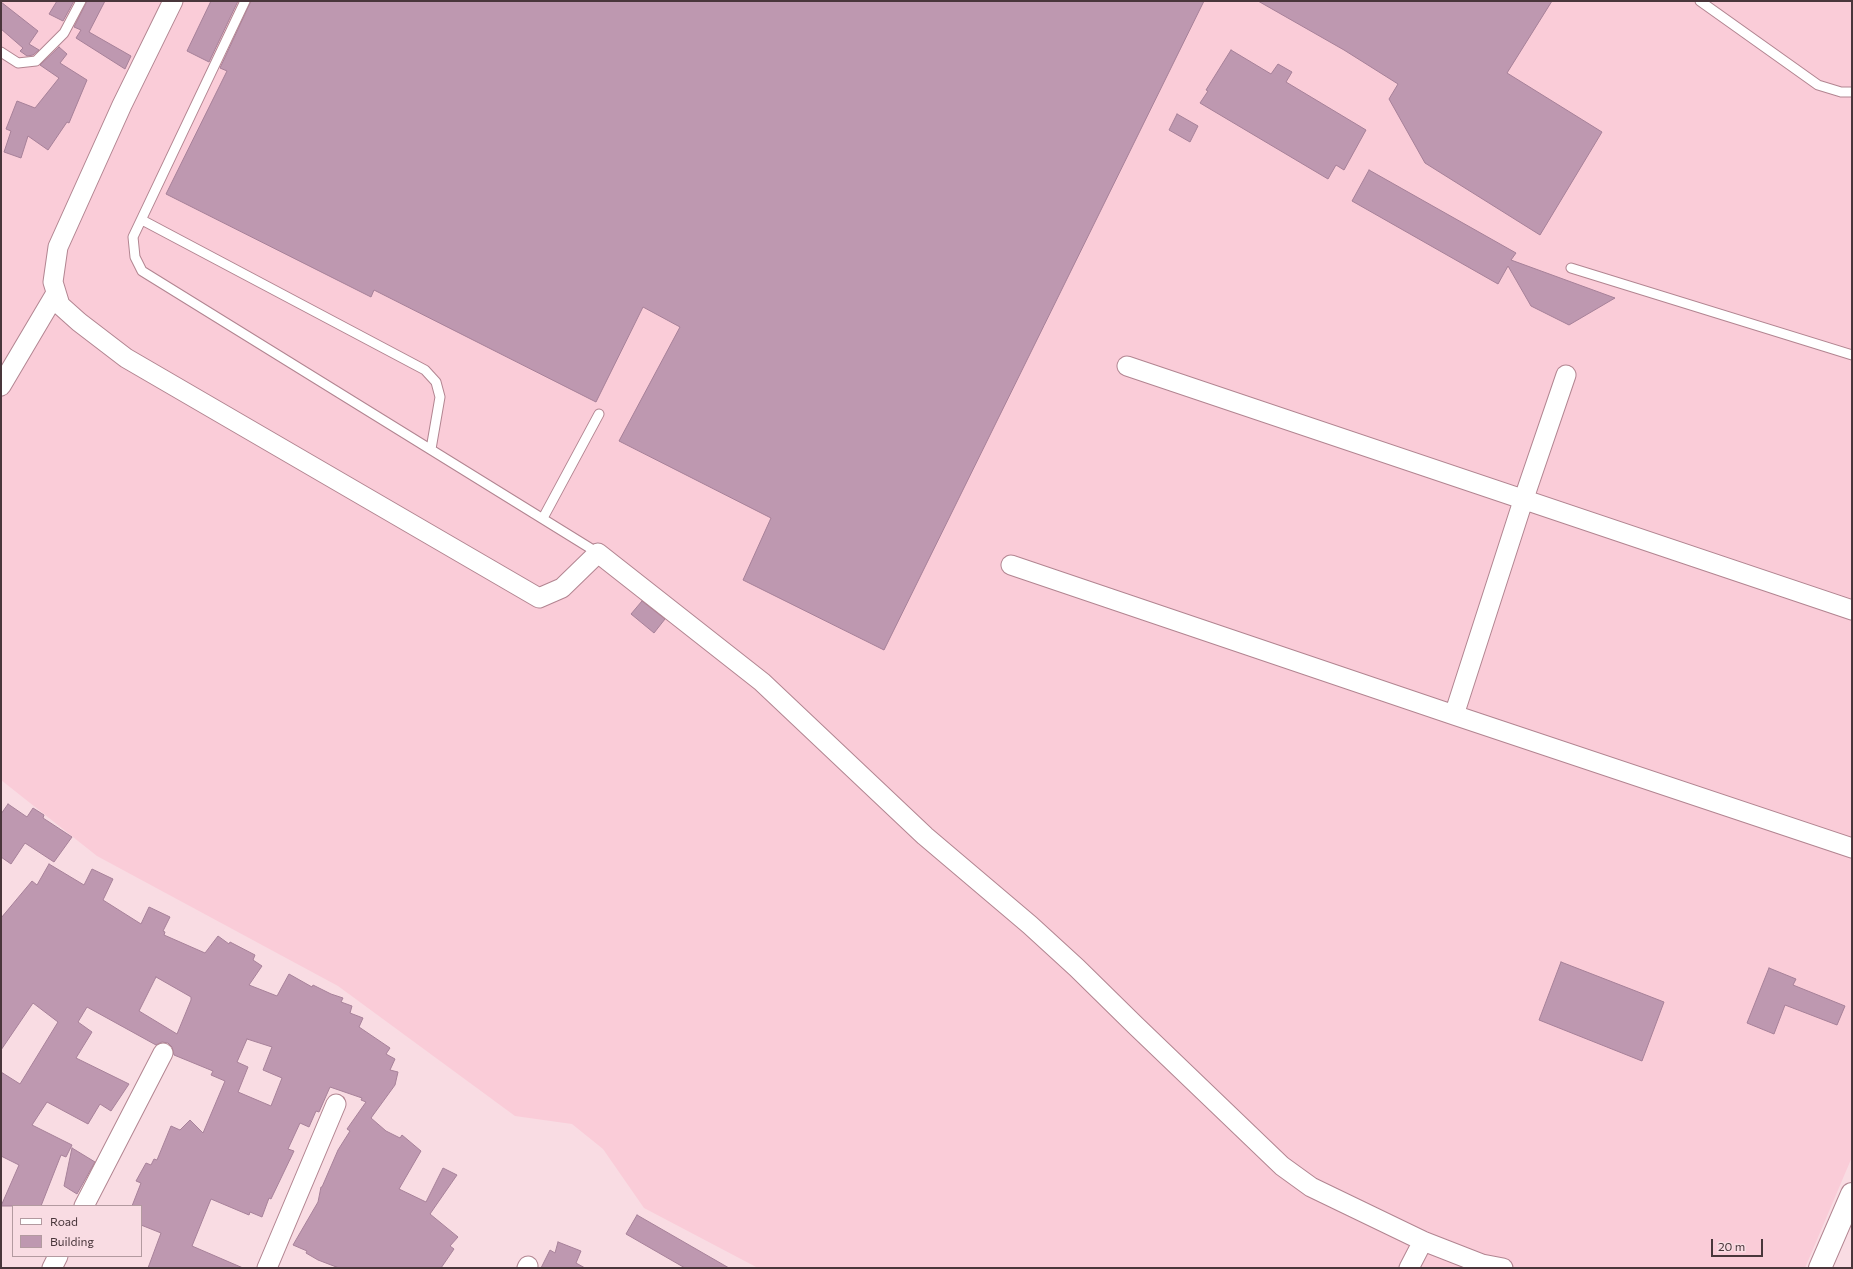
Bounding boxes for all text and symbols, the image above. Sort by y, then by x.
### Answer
legend [12,1205,142,1257]
text: Road [50,1214,78,1228]
scale bar [1713,1231,1765,1257]
text: Building [50,1234,94,1248]
text: 20 m [1718,1239,1745,1253]

